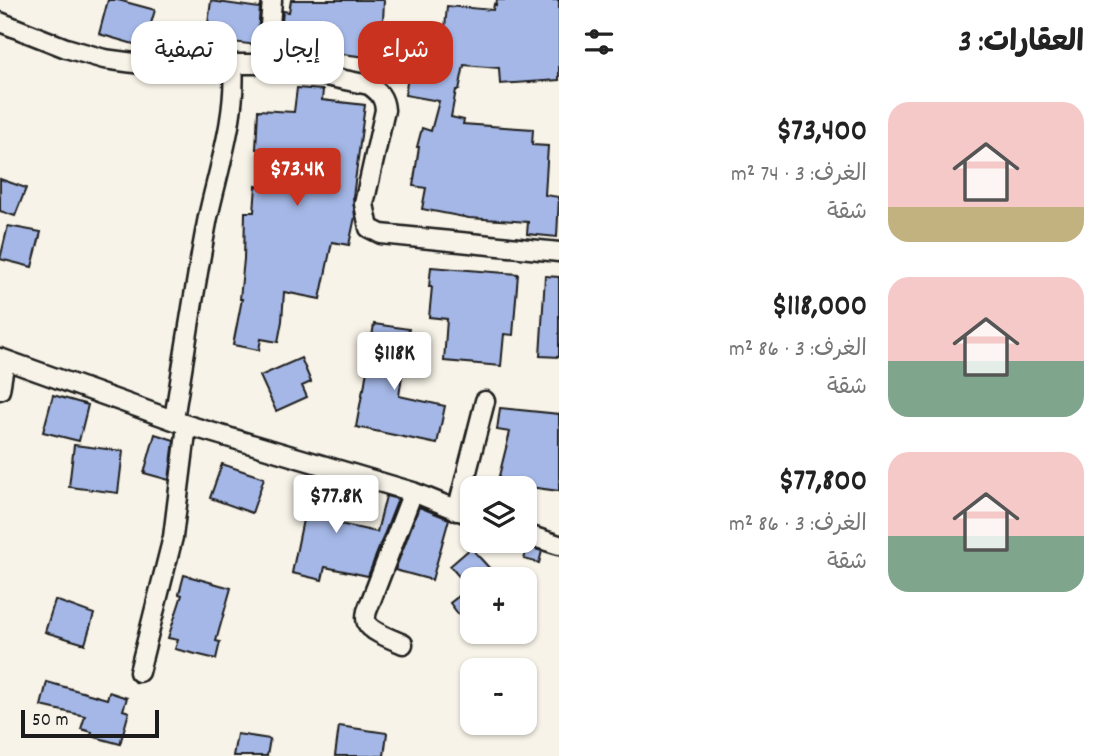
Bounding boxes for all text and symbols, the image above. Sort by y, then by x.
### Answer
chip: تصفية [131,21,237,84]
chip: إيجار [251,21,344,84]
chip: شراء [358,21,453,84]
icon: filters [580,23,618,61]
text: العقارات: 3 [958,23,1084,66]
text: $73,400 [776,112,867,155]
icon: home [944,130,1028,214]
pin: $73.4K [240,148,354,208]
text: $73.4K [270,154,324,187]
text: الغرف: 3 · 74 m² [731,159,867,192]
text: شقة [827,197,867,230]
text: $118,000 [772,287,867,330]
icon: home [944,305,1028,389]
pin: $118K [345,332,443,392]
text: الغرف: 3 · 86 m² [729,334,867,367]
text: $118K [373,338,415,371]
text: شقة [827,372,867,405]
text: $77,800 [778,462,867,505]
pin: $77.8K [279,476,393,535]
map controls [460,476,537,735]
button: layers [460,476,537,553]
icon: home [944,480,1028,564]
text: $77.8K [310,481,362,514]
text: الغرف: 3 · 86 m² [729,509,867,542]
text: شقة [827,547,867,580]
button: + [460,567,537,644]
button: − [460,658,537,735]
scale bar [21,707,159,739]
text: 50 m [32,708,69,735]

